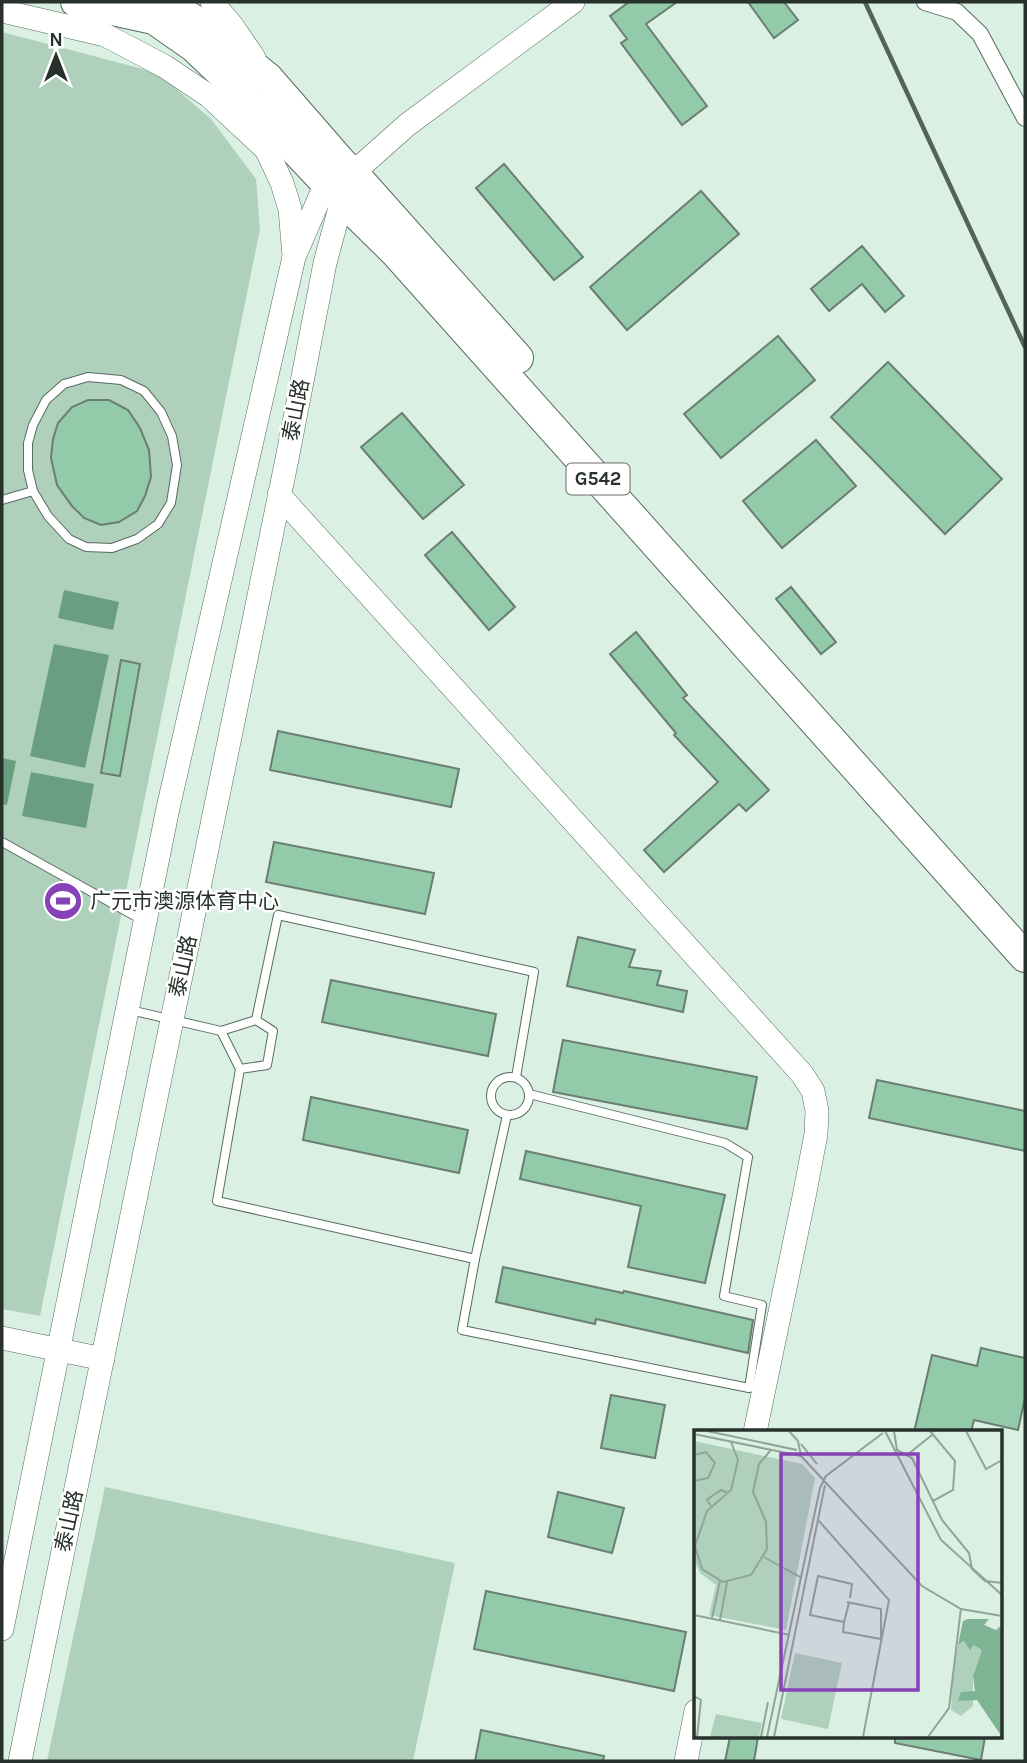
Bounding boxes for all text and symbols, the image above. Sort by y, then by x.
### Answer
north arrow [21,21,91,91]
text: N [49,29,63,51]
street label: 泰山路 [278,377,314,443]
road number: G542 [566,464,630,494]
sports icon: 广元市澳源体育中心 [42,880,84,922]
place label: 广元市澳源体育中心 [90,889,279,913]
street label: 泰山路 [165,933,201,999]
inset map [694,1430,1002,1738]
street label: 泰山路 [51,1488,87,1554]

